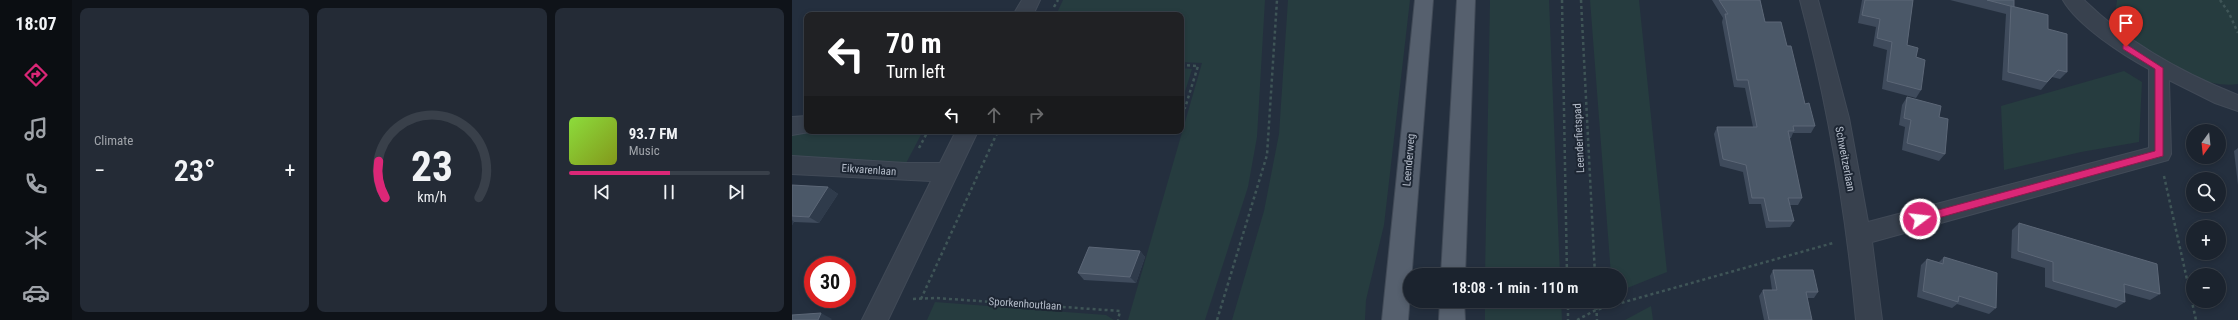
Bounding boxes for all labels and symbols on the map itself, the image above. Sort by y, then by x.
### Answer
pin [2109,6,2143,47]
street label: Leenderfietspad [1571,103,1587,173]
north arrow [2186,124,2226,164]
street label: Schweitzerlaan [1832,125,1858,193]
street label: Leenderweg [1400,133,1418,187]
street label: Eikvarenlaan [841,162,897,178]
position arrow [1899,198,1941,240]
speed limit sign: 30 [804,256,856,308]
street label: Sporkenhoutlaan [988,295,1062,313]

